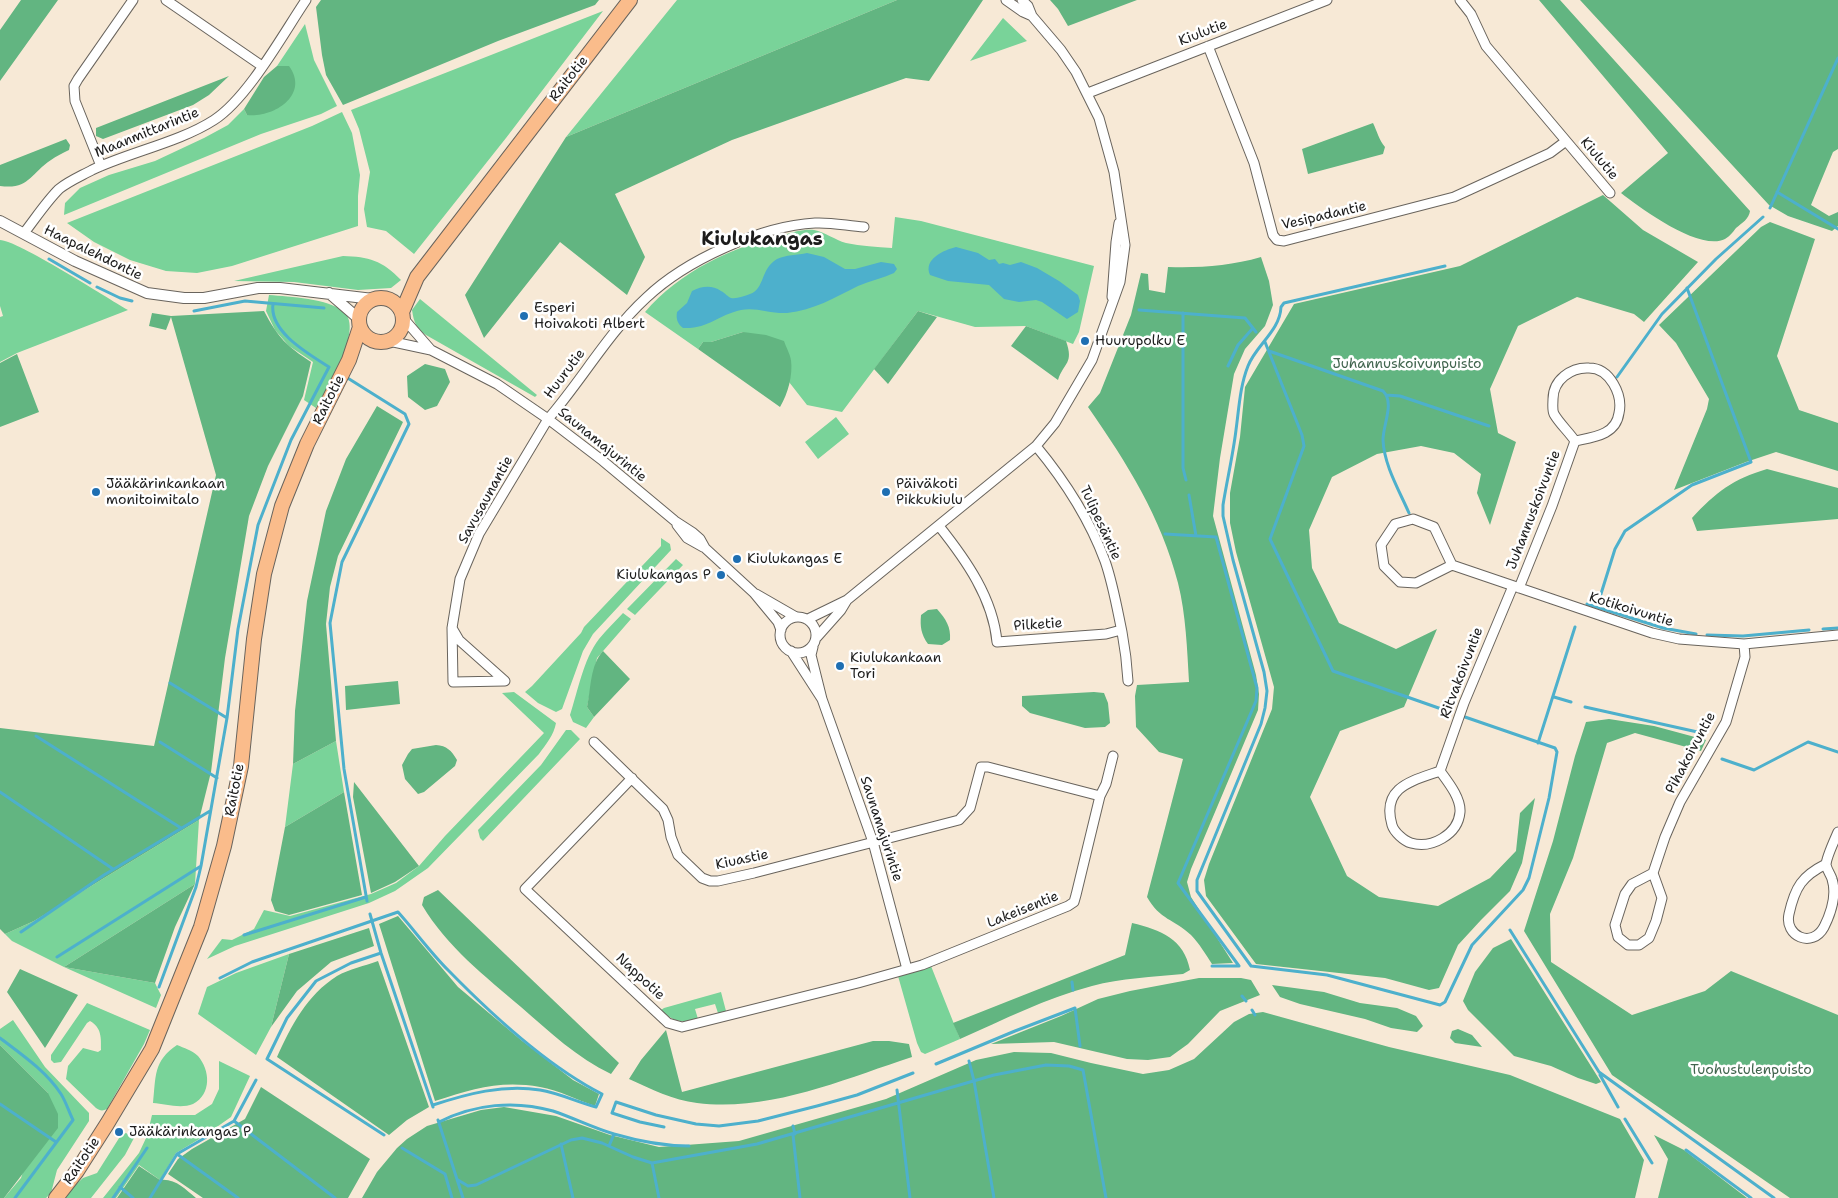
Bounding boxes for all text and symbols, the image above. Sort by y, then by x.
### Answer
street label: Kiulutie [1176,16,1230,50]
street label: Raitotie [546,53,592,105]
street label: Maanmittarintie [92,104,202,162]
street label: Kiulutie [1576,134,1622,184]
street label: Vesipadantie [1280,198,1368,234]
street label: Haapalehdontie [41,222,145,284]
district label: Kiulukangas [701,229,823,251]
place label: Esperi Hoivakoti Albert [534,300,645,332]
marker: Esperi Hoivakoti Albert [518,310,530,322]
place label: Huurupolku E [1095,333,1185,349]
marker: Huurupolku E [1079,335,1091,347]
street label: Huurutie [541,346,589,402]
park label: Juhannuskoivunpuisto [1332,356,1482,372]
street label: Raitotie [309,372,349,428]
street label: Saunamajurintie [554,404,650,486]
street label: Juhannuskoivuntie [1504,448,1564,572]
street label: Savusaunantie [455,453,517,547]
place label: Jääkärinkankaan monitoimitalo [106,476,225,508]
place label: Päiväkoti Pikkukiulu [896,476,963,508]
street label: Tulipesäntie [1075,483,1125,563]
marker: Jääkärinkankaan monitoimitalo [90,486,102,498]
marker: Päiväkoti Pikkukiulu [880,486,892,498]
place label: Kiulukangas E [747,551,842,567]
marker: Kiulukangas E [731,553,743,565]
place label: Kiulukangas P [616,567,711,583]
marker: Kiulukangas P [715,569,727,581]
street label: Kotikoivuntie [1587,589,1675,631]
street label: Pilketie [1013,615,1063,635]
street label: Ritvakoivuntie [1437,625,1487,721]
place label: Kiulukankaan Tori [850,650,941,682]
marker: Kiulukankaan Tori [834,660,846,672]
street label: Pihakoivuntie [1662,709,1720,797]
street label: Raitotie [222,762,248,818]
street label: Saunamajurintie [856,774,906,884]
street label: Kiuastie [714,846,770,874]
street label: Lakeisentie [985,888,1061,932]
street label: Nappotie [612,950,668,1004]
park label: Tuohustulenpuisto [1690,1062,1812,1078]
place label: Jääkärinkangas P [129,1124,251,1140]
marker: Jääkärinkangas P [113,1126,125,1138]
street label: Raitotie [60,1134,104,1188]

